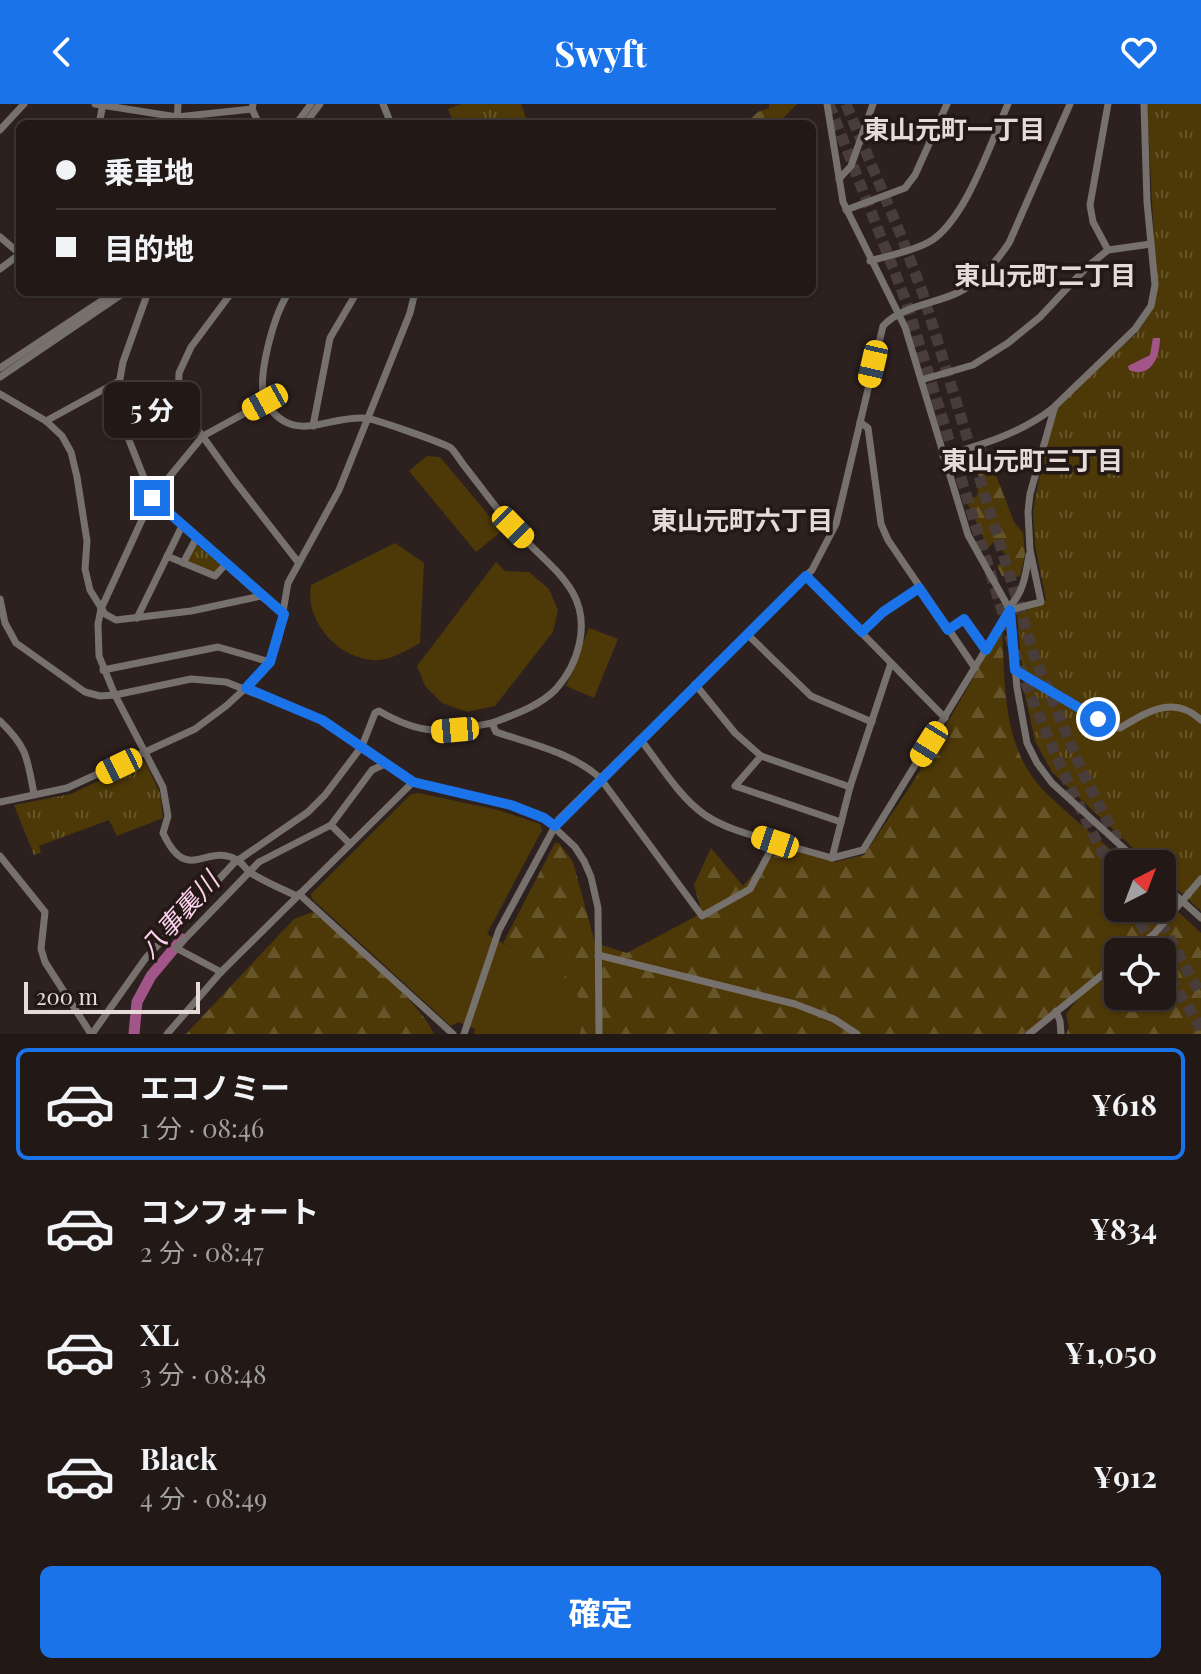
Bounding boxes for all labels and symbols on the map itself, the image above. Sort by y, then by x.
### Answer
district label: 東山元町一丁目 [863,111,1045,146]
district label: 東山元町二丁目 [954,257,1136,292]
car [856,338,890,390]
car [238,380,292,424]
callout: 5 分 [104,382,200,438]
district label: 東山元町三丁目 [941,442,1123,477]
route end [134,480,170,516]
car [488,502,538,552]
district label: 東山元町六丁目 [651,502,833,537]
route start [1080,701,1116,737]
car [430,716,480,744]
car [906,717,952,771]
car [92,745,146,787]
car [748,823,802,861]
north arrow [1104,850,1176,922]
water label: 八事裏川 [130,861,228,964]
scale bar [24,978,200,1014]

